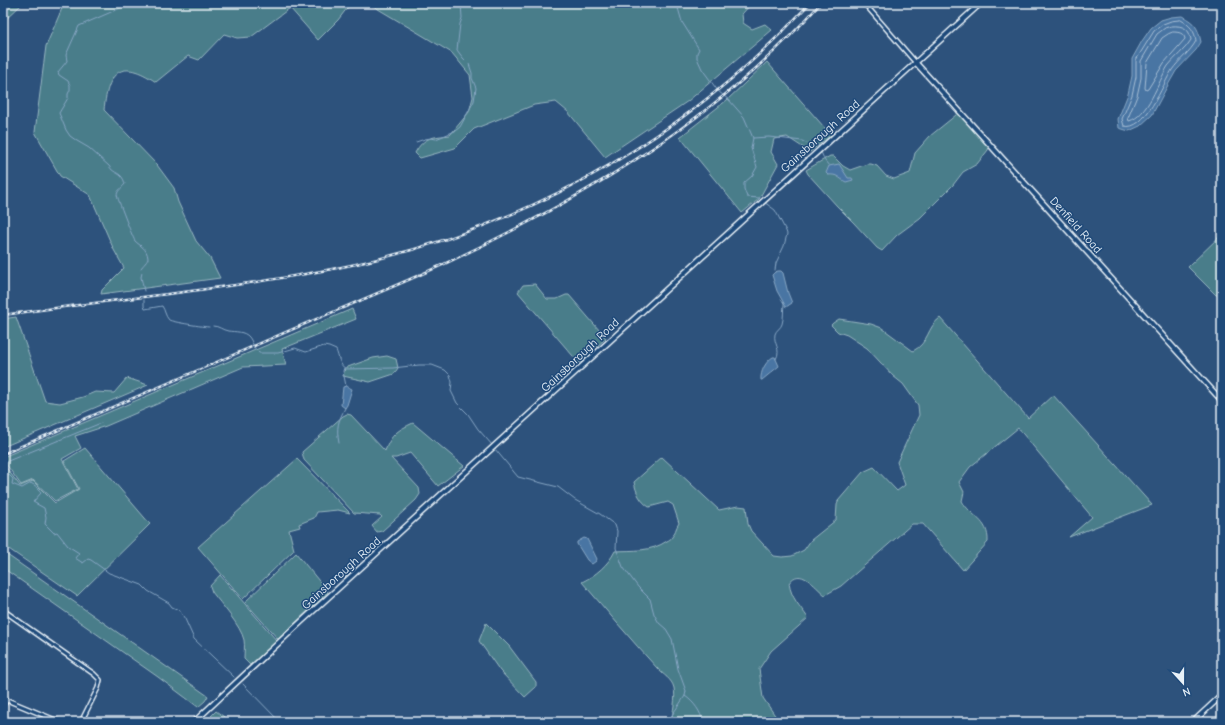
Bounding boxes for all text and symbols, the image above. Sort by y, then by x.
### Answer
street label: Gainsborough Road [778,97,862,175]
street label: Denfield Road [1047,194,1105,256]
street label: Gainsborough Road [538,315,622,395]
street label: Gainsborough Road [299,534,383,612]
north arrow [1163,663,1203,703]
text: N [1181,685,1192,699]

